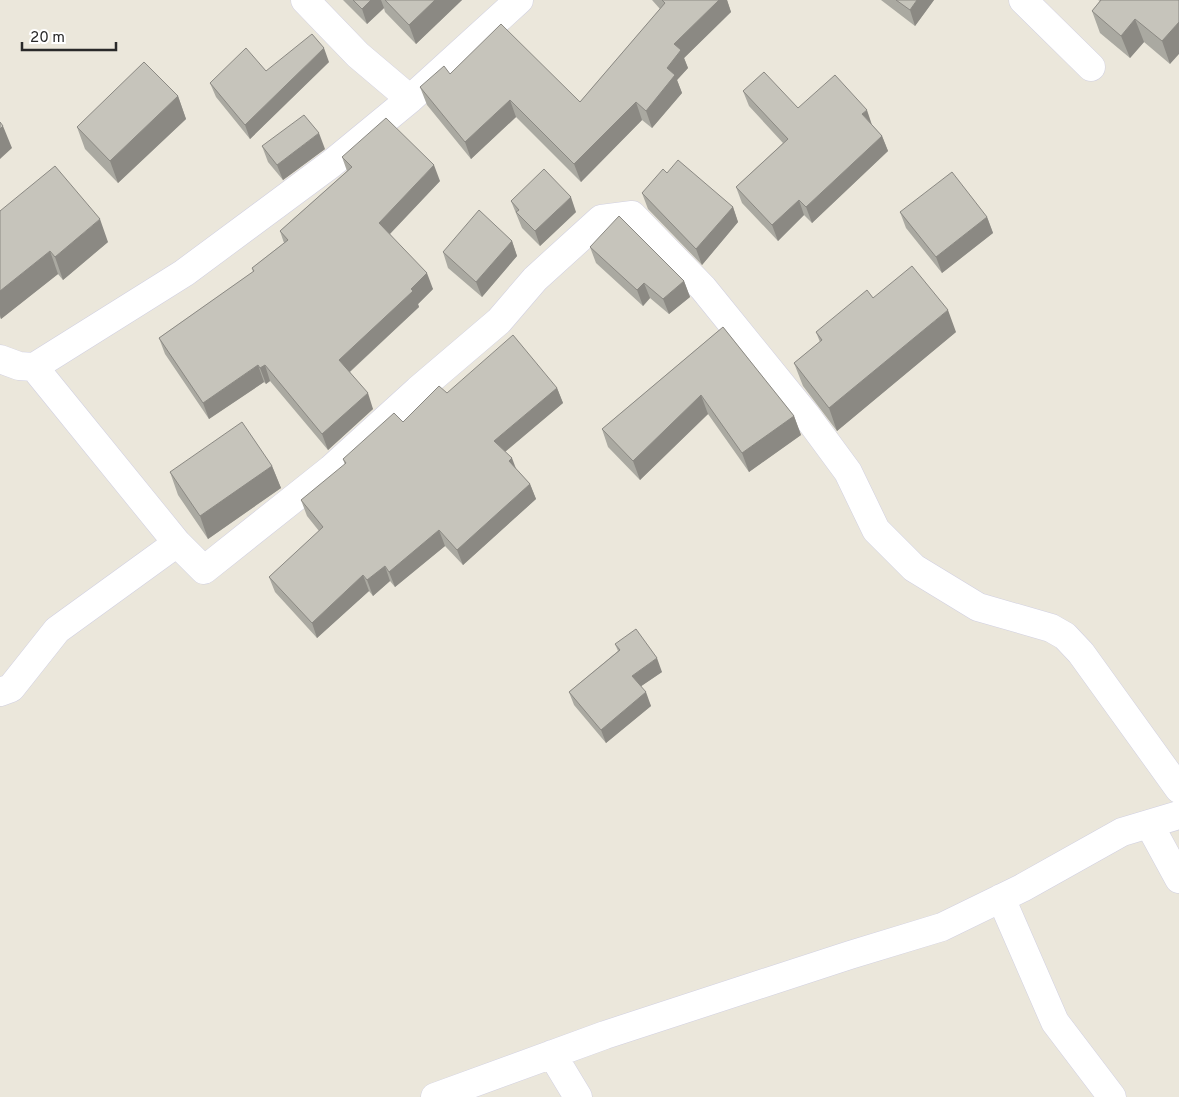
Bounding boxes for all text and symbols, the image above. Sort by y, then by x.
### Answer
scale bar [22,20,116,52]
text: 20 m [30,29,65,48]

